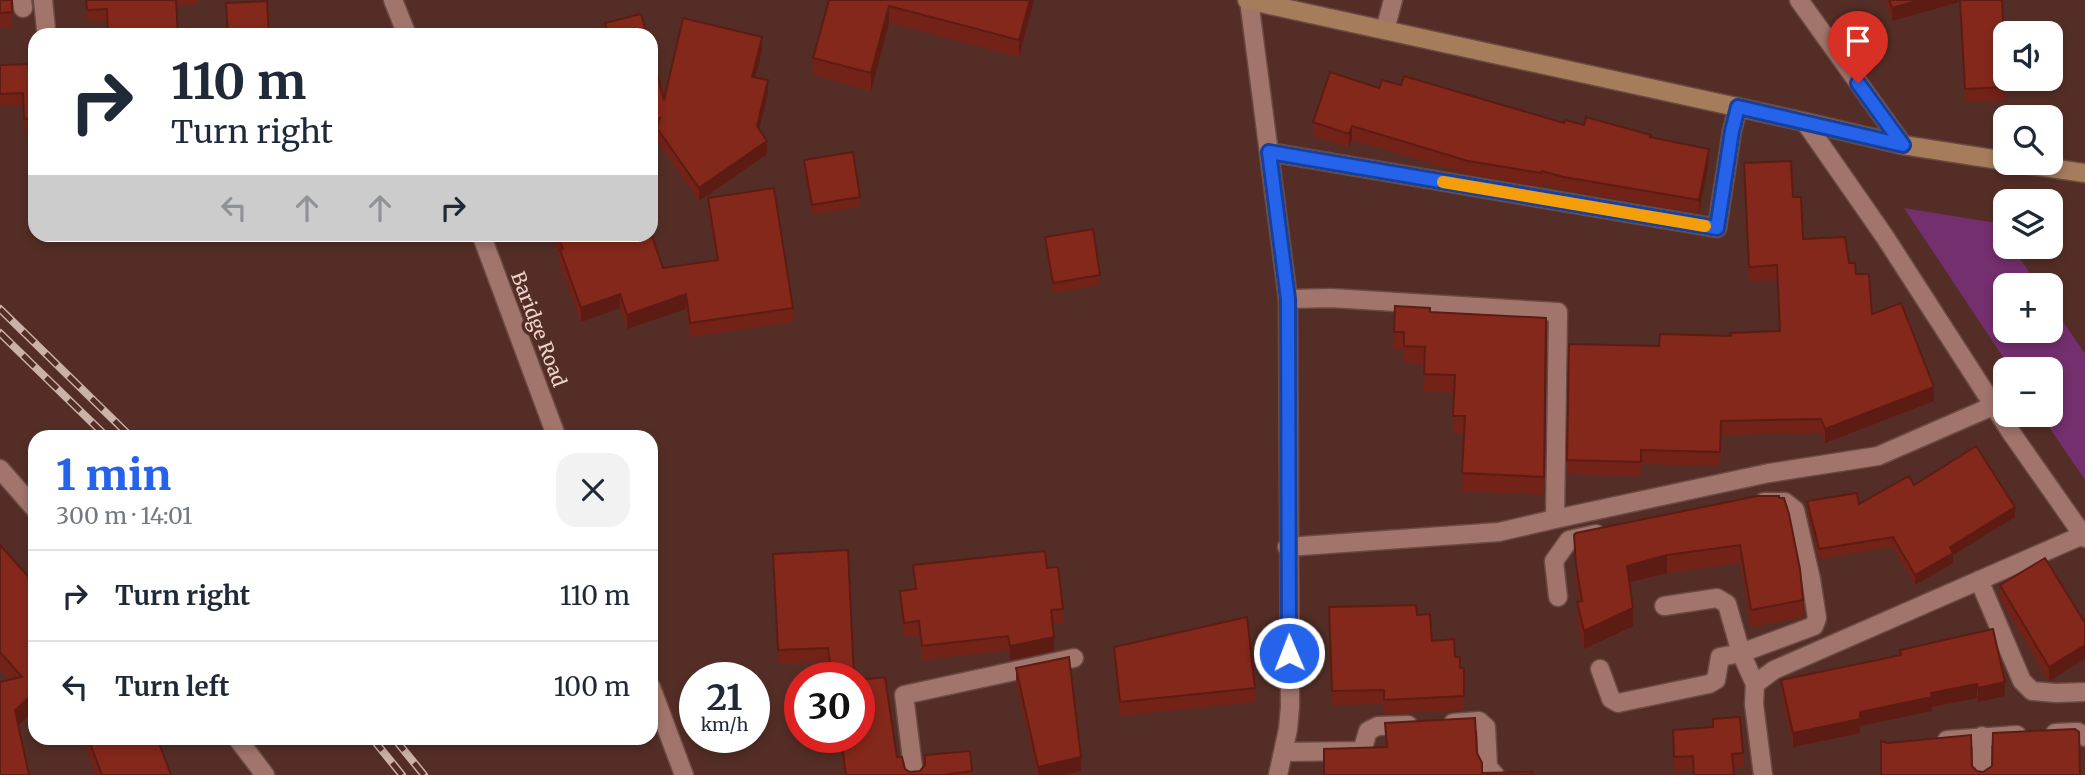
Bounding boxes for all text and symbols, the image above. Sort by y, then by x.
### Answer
pin [1828,11,1888,83]
map controls [1993,21,2063,427]
button: sound [1993,21,2063,91]
icon: arrive [1839,22,1877,60]
text: 110 m [171,51,306,112]
icon: right [56,56,147,147]
button: search [1993,105,2063,175]
text: Turn right [171,112,333,152]
icon: left [215,189,253,227]
icon: ahead [288,189,326,227]
icon: ahead [361,189,399,227]
icon: right [434,189,472,227]
button: layers [1993,189,2063,259]
street label: Baridge Road [506,268,572,390]
button: + [1993,273,2063,343]
button: − [1993,357,2063,427]
text: 1 min [56,449,171,501]
button: close [556,453,630,527]
text: 300 m · 14:01 [56,501,192,530]
icon: right [56,577,94,615]
text: Turn right [115,579,250,612]
text: 110 m [560,579,630,612]
position arrow [1252,616,1326,690]
speed limit sign: 30 [784,662,875,753]
icon: left [56,668,94,706]
text: Turn left [115,670,229,703]
text: 100 m [554,670,630,703]
text: 21 [707,676,742,720]
text: km/h [701,713,748,736]

